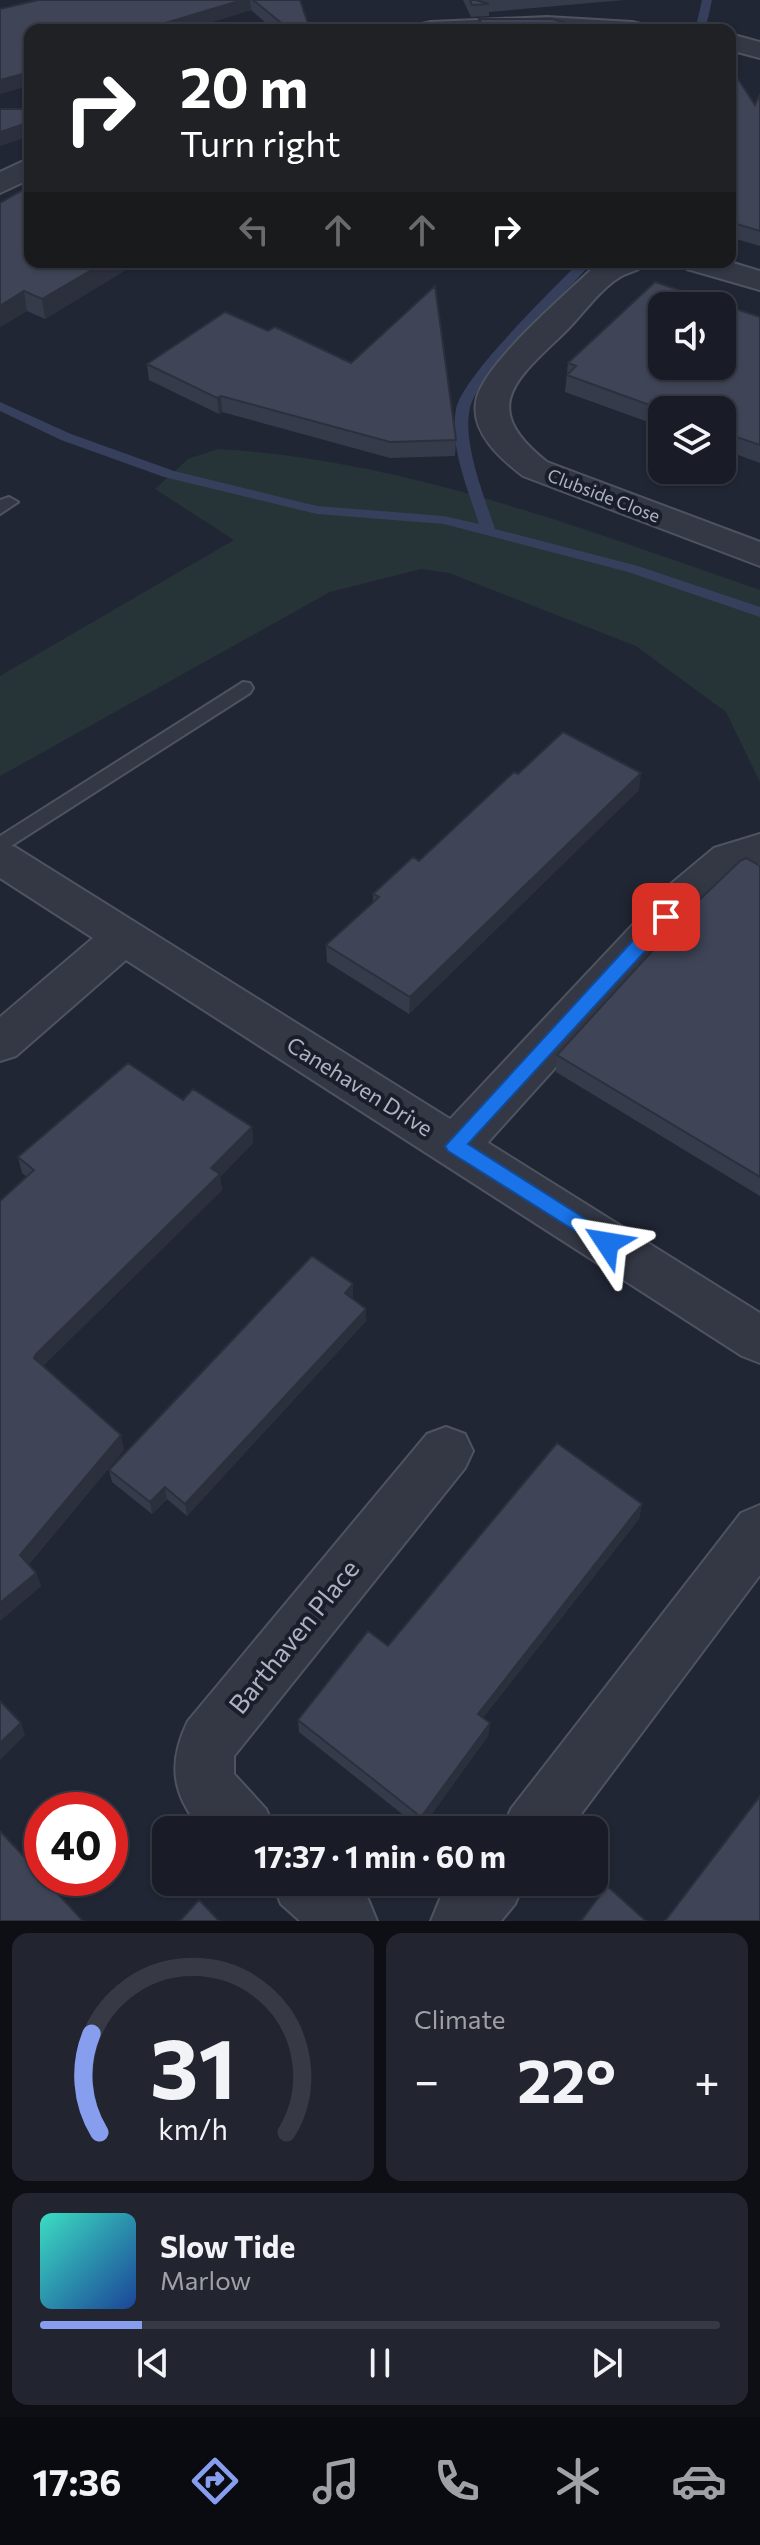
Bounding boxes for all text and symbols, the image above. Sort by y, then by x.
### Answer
text: 20 m [180,51,308,120]
icon: right [48,56,152,160]
text: Turn right [180,120,341,164]
icon: left [232,208,276,252]
icon: ahead [316,208,360,252]
icon: ahead [400,208,444,252]
icon: right [484,208,528,252]
map controls [648,292,736,484]
button: sound [648,292,736,380]
button: layers [648,396,736,484]
street label: Clubside Close [545,463,663,527]
pin [632,883,700,951]
icon: arrive [644,895,688,939]
street label: Canehaven Drive [282,1030,438,1142]
position arrow [565,1201,649,1285]
street label: Barthaven Place [221,1553,365,1719]
speed limit sign: 40 [24,1792,128,1896]
text: 17:37 · 1 min · 60 m [254,1837,506,1874]
text: Climate [414,2003,506,2034]
text: 31 [150,2014,236,2116]
text: 22° [517,2042,616,2115]
text: − [414,2052,439,2106]
text: + [694,2052,720,2106]
text: km/h [158,2111,228,2146]
text: Slow Tide [160,2227,295,2264]
text: Marlow [160,2264,251,2295]
icon: previous [131,2341,175,2385]
icon: pause [358,2341,402,2385]
icon: next [585,2341,629,2385]
icon: directions [187,2453,243,2509]
icon: music [308,2453,364,2509]
icon: phone [429,2453,485,2509]
icon: climate [550,2453,606,2509]
icon: car [671,2453,727,2509]
text: 17:36 [33,2459,121,2503]

